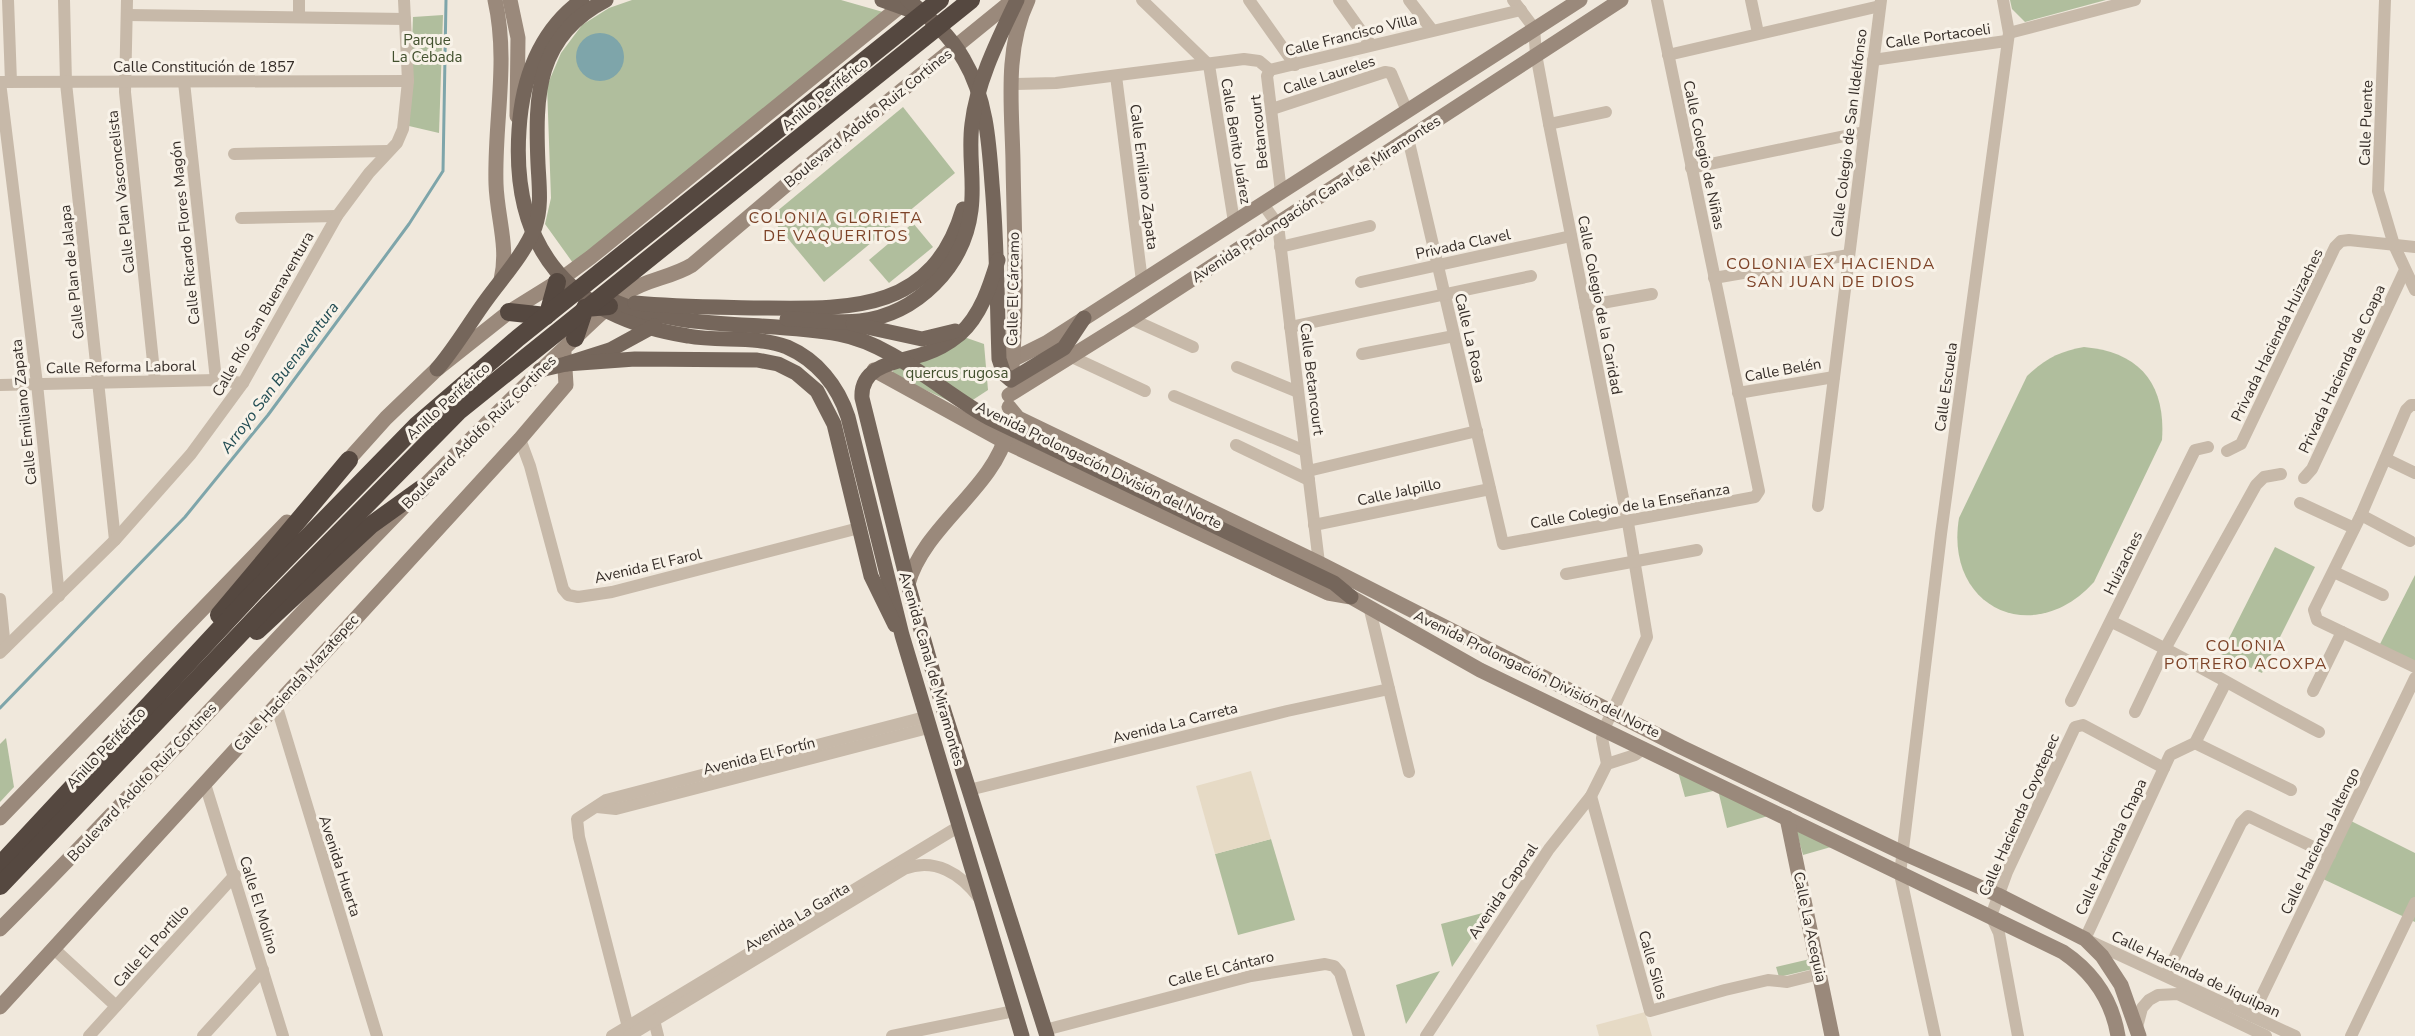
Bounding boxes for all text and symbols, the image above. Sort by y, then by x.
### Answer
street label: Calle Francisco Villa [1283,9,1419,61]
street label: Calle Portacoeli [1884,19,1992,53]
street label: Calle Colegio de San Ildelfonso [1826,28,1872,238]
park label: Parque La Cebada [392,30,462,67]
street label: Boulevard Adolfo Ruiz Cortines [780,44,956,192]
street label: Calle Laureles [1280,51,1378,99]
street label: Anillo Periférico [777,53,873,135]
street label: Calle Constitución de 1857 [113,57,295,77]
street label: Calle Benito Juárez [1216,77,1256,205]
street label: Calle Colegio de Niñas [1678,79,1730,231]
street label: Calle Puente [2355,80,2377,166]
street label: Betancourt [1245,93,1273,170]
street label: Calle Emiliano Zapata [1125,103,1163,251]
street label: Calle Plan Vasconcelista [102,109,140,275]
street label: Avenida Prolongación Canal de Miramontes [1187,111,1445,287]
street label: Calle Ricardo Flores Magón [165,140,205,326]
street label: Calle Plan de Jalapa [55,204,89,340]
district label: COLONIA GLORIETA DE VAQUERITOS [749,207,923,247]
street label: Calle Colegio de la Caridad [1573,214,1627,396]
street label: Privada Clavel [1414,224,1513,264]
street label: Calle Río San Buenaventura [207,228,319,400]
street label: Calle El Cárcamo [1002,232,1024,346]
street label: Privada Hacienda Huizaches [2226,245,2328,425]
district label: COLONIA EX HACIENDA SAN JUAN DE DIOS [1726,253,1936,293]
street label: Privada Hacienda de Coapa [2294,281,2390,457]
street label: Calle La Rosa [1450,291,1490,385]
water label: Arroyo San Buenaventura [215,297,344,459]
street label: Calle Betancourt [1295,322,1329,437]
street label: Calle Emiliano Zapata [6,338,42,486]
street label: Calle Escuela [1930,341,1962,433]
street label: Boulevard Adolfo Ruiz Cortines [397,350,561,514]
street label: Calle Belén [1743,353,1823,387]
street label: Calle Reforma Laboral [46,356,197,378]
street label: Anillo Periférico [402,358,494,444]
park label: quercus rugosa [906,363,1008,383]
street label: Avenida Prolongación División del Norte [973,397,1225,533]
street label: Calle Jalpillo [1355,473,1443,511]
street label: Calle Colegio de la Enseñanza [1529,479,1731,533]
street label: Huizaches [2099,528,2147,598]
street label: Avenida El Farol [592,544,704,588]
street label: Avenida Canal de Miramontes [895,569,969,769]
street label: Avenida Prolongación División del Norte [1411,606,1663,742]
street label: Calle Hacienda Mazatepec [229,610,363,756]
district label: COLONIA POTRERO ACOXPA [2164,635,2328,675]
street label: Boulevard Adolfo Ruiz Cortines [63,698,221,866]
street label: Avenida La Carreta [1110,698,1240,748]
street label: Anillo Periférico [62,703,150,793]
street label: Calle Hacienda Coyotepec [1974,731,2064,899]
street label: Avenida El Fortín [701,732,817,780]
street label: Calle Hacienda Jaltengo [2276,764,2364,918]
street label: Calle Hacienda Chapa [2071,775,2151,919]
street label: Avenida Huerta [314,813,366,919]
street label: Avenida Caporal [1464,839,1543,943]
street label: Calle El Molino [235,854,283,956]
street label: Calle La Acequia [1789,870,1831,984]
street label: Avenida La Garita [741,878,853,956]
street label: Calle El Portillo [109,900,193,992]
street label: Calle Hacienda de Jiquilpan [2108,926,2284,1022]
street label: Calle Silos [1634,928,1672,1002]
street label: Calle El Cántaro [1166,946,1276,992]

